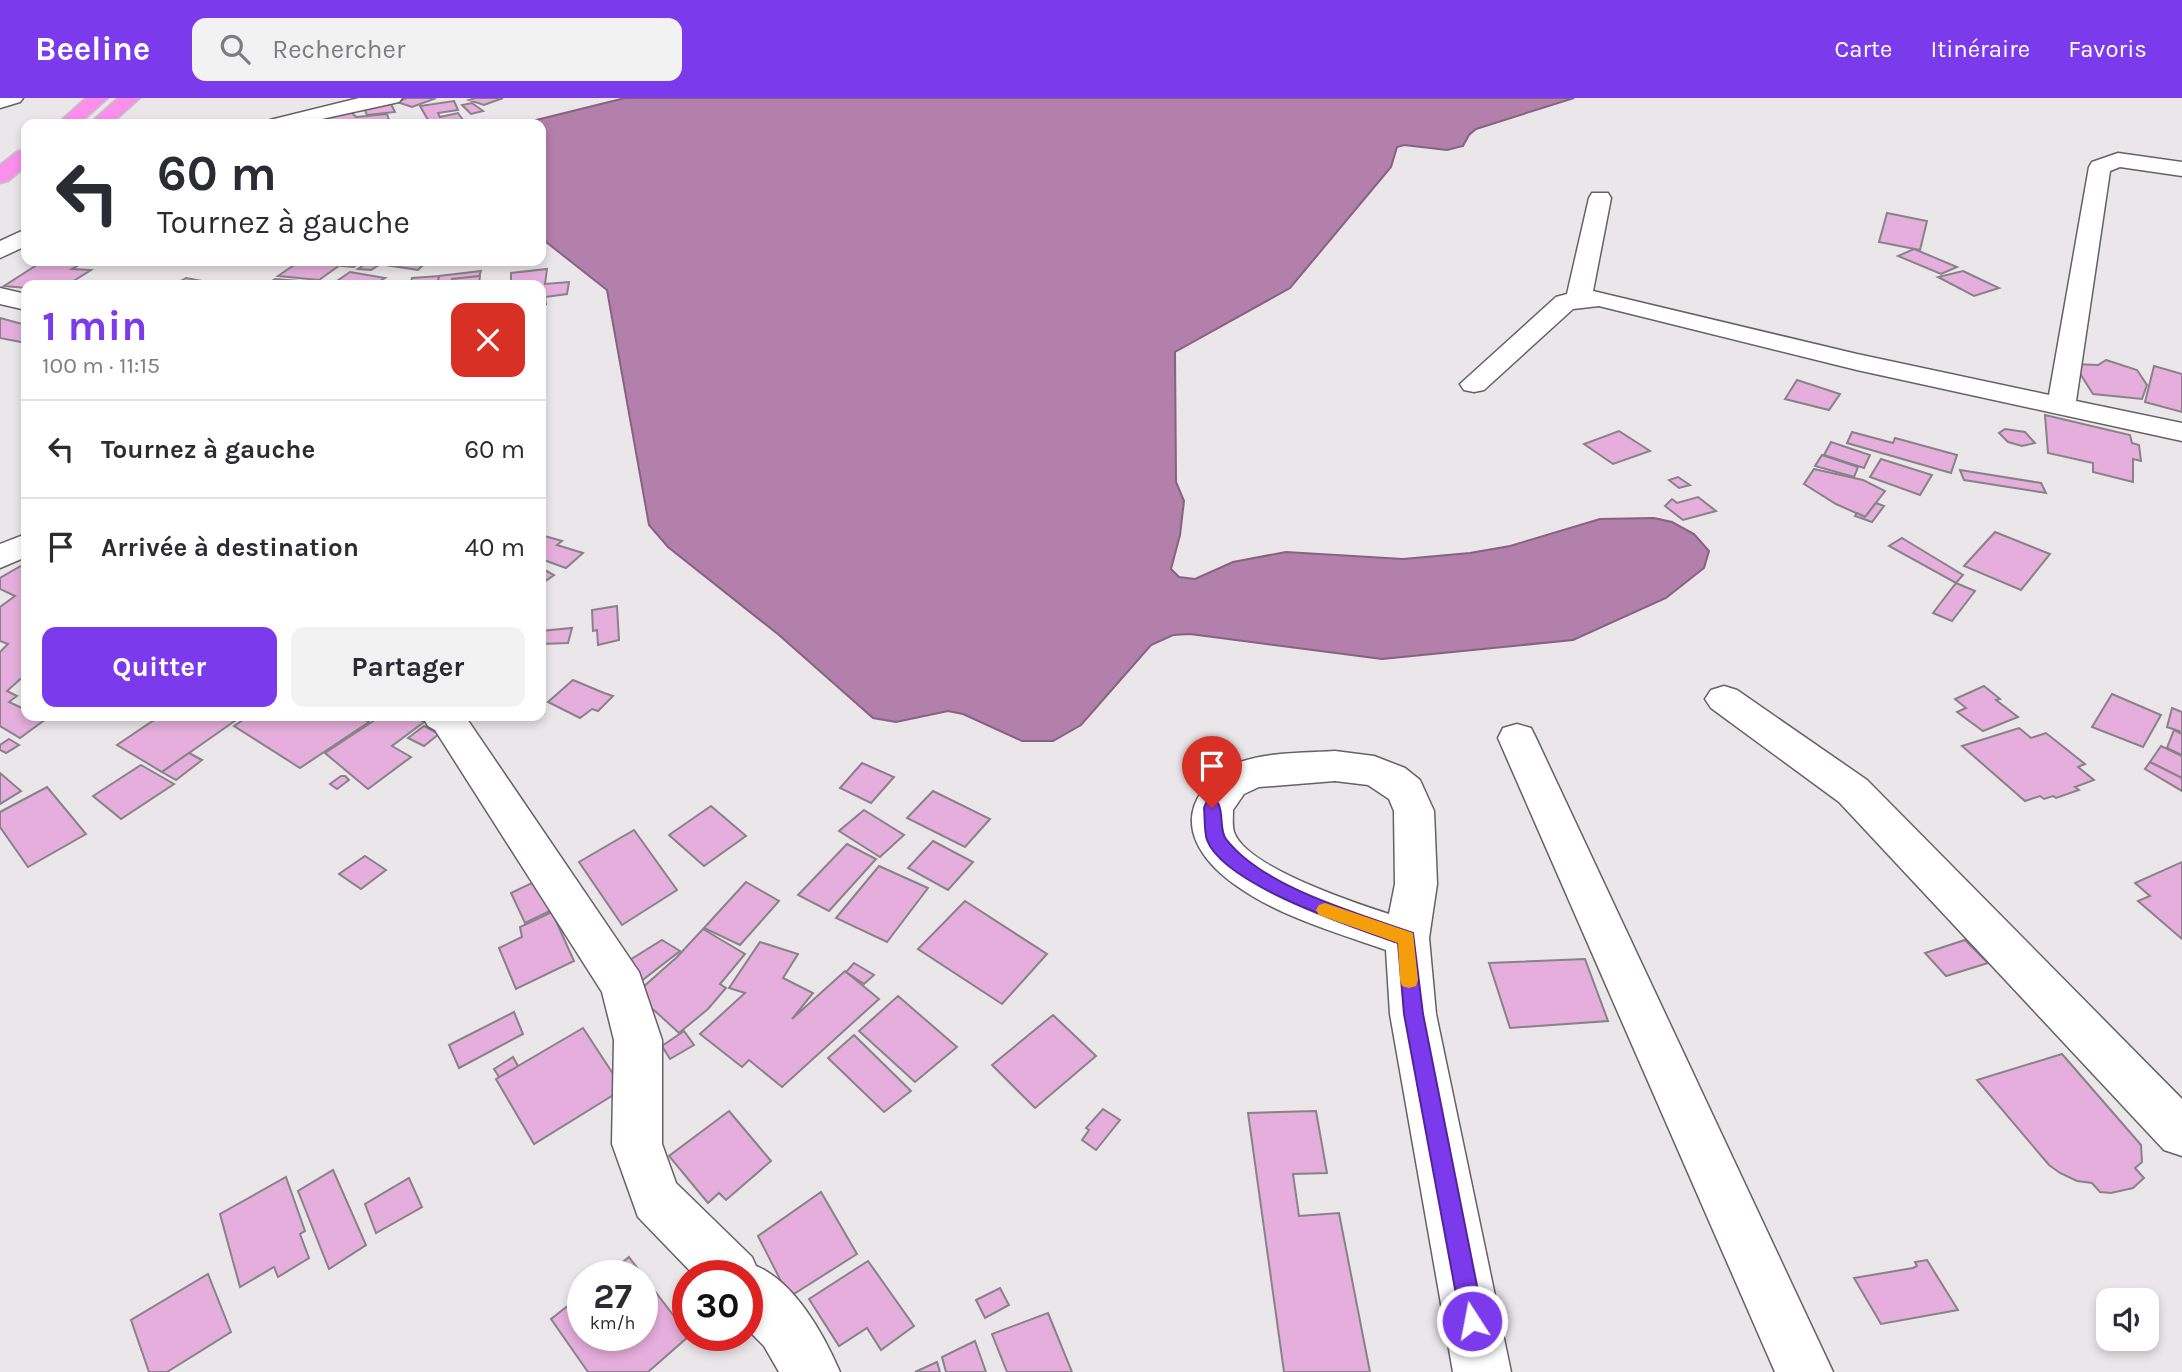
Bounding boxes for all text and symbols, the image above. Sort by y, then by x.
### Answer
search box [192,18,682,81]
text: Beeline [35,30,150,68]
icon: search [216,30,254,68]
text: Rechercher [272,34,405,65]
text: Carte [1834,35,1892,63]
text: Itinéraire [1930,35,2030,63]
text: Favoris [2068,35,2147,63]
text: 60 m [157,145,277,202]
icon: left [42,147,133,238]
text: Tournez à gauche [157,204,410,241]
text: 1 min [42,301,147,351]
button: close [451,303,525,377]
text: 100 m · 11:15 [42,352,160,379]
icon: left [42,430,80,468]
text: Tournez à gauche [101,434,315,465]
text: 60 m [464,434,525,465]
icon: arrive [42,528,80,566]
text: Arrivée à destination [101,532,359,563]
text: 40 m [465,532,525,563]
button: Quitter [42,627,277,707]
button: Partager [291,627,525,707]
pin [1182,736,1242,808]
icon: arrive [1193,747,1231,785]
speed limit sign: 30 [672,1260,763,1351]
text: 27 [593,1276,632,1317]
position arrow [1435,1284,1509,1358]
map controls [2096,1288,2159,1351]
button: sound [2096,1288,2159,1351]
text: km/h [590,1312,635,1334]

